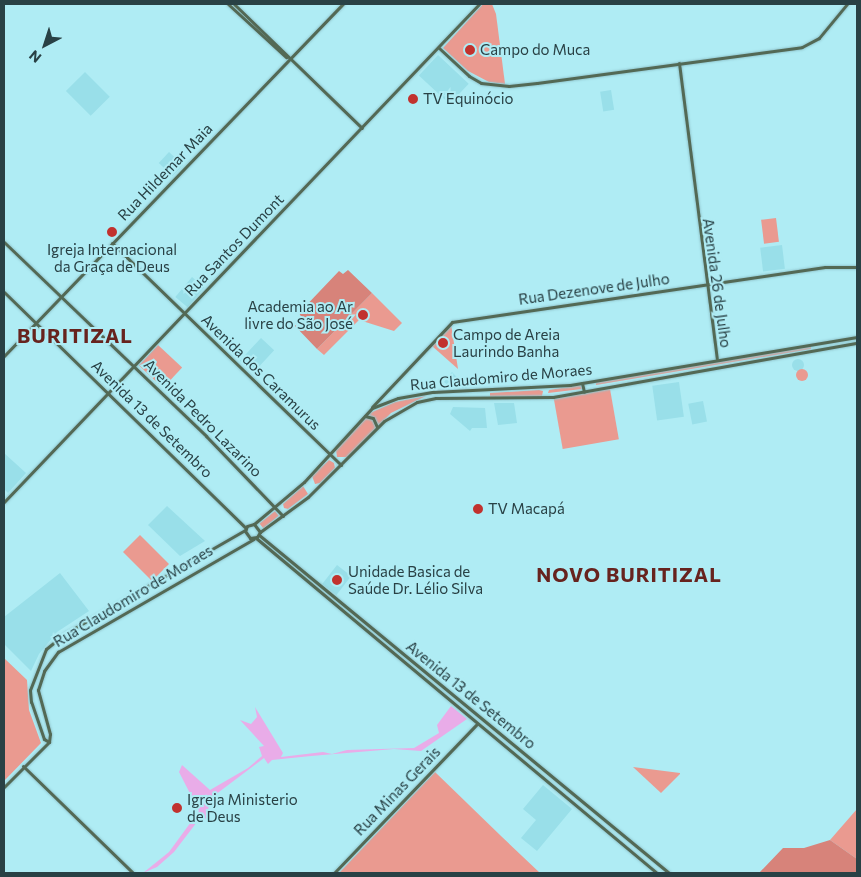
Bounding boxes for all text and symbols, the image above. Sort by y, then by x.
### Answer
north arrow [20,20,70,70]
place label: Campo do Muca [480,41,590,59]
marker: Campo do Muca [464,44,476,56]
text: N [26,47,45,67]
place label: TV Equinócio [423,90,513,108]
marker: TV Equinócio [407,93,419,105]
street label: Rua Hildemar Maia [114,120,216,224]
street label: Rua Santos Dumont [181,190,287,300]
street label: Avenida 26 de Julho [699,217,735,349]
marker: Igreja Internacional da Graça de Deus [106,226,118,238]
place label: Igreja Internacional da Graça de Deus [47,240,177,275]
street label: Rua Dezenove de Julho [517,269,671,309]
place label: Academia ao Ar livre do São José [244,297,353,332]
marker: Academia ao Ar livre do São José [357,309,369,321]
street label: Avenida dos Caramurus [198,310,324,434]
district label: BURITIZAL [16,323,134,347]
place label: Campo de Areia Laurindo Banha [453,325,560,360]
marker: Campo de Areia Laurindo Banha [437,337,449,349]
street label: Avenida Pedro Lazarino [140,355,266,481]
street label: Avenida 13 de Setembro [88,356,216,482]
street label: Rua Claudomiro de Moraes [409,360,593,394]
place label: TV Macapá [488,500,565,518]
marker: TV Macapá [472,503,484,515]
street label: Rua Claudomiro de Moraes [50,541,216,651]
place label: Unidade Basica de Saúde Dr. Lélio Silva [348,562,483,597]
district label: NOVO BURITIZAL [534,562,724,586]
marker: Unidade Basica de Saúde Dr. Lélio Silva [330,573,344,587]
street label: Avenida 13 de Setembro [403,637,539,753]
street label: Rua Minas Gerais [350,743,444,839]
place label: Igreja Ministerio de Deus [187,790,298,825]
marker: Igreja Ministerio de Deus [171,802,183,814]

